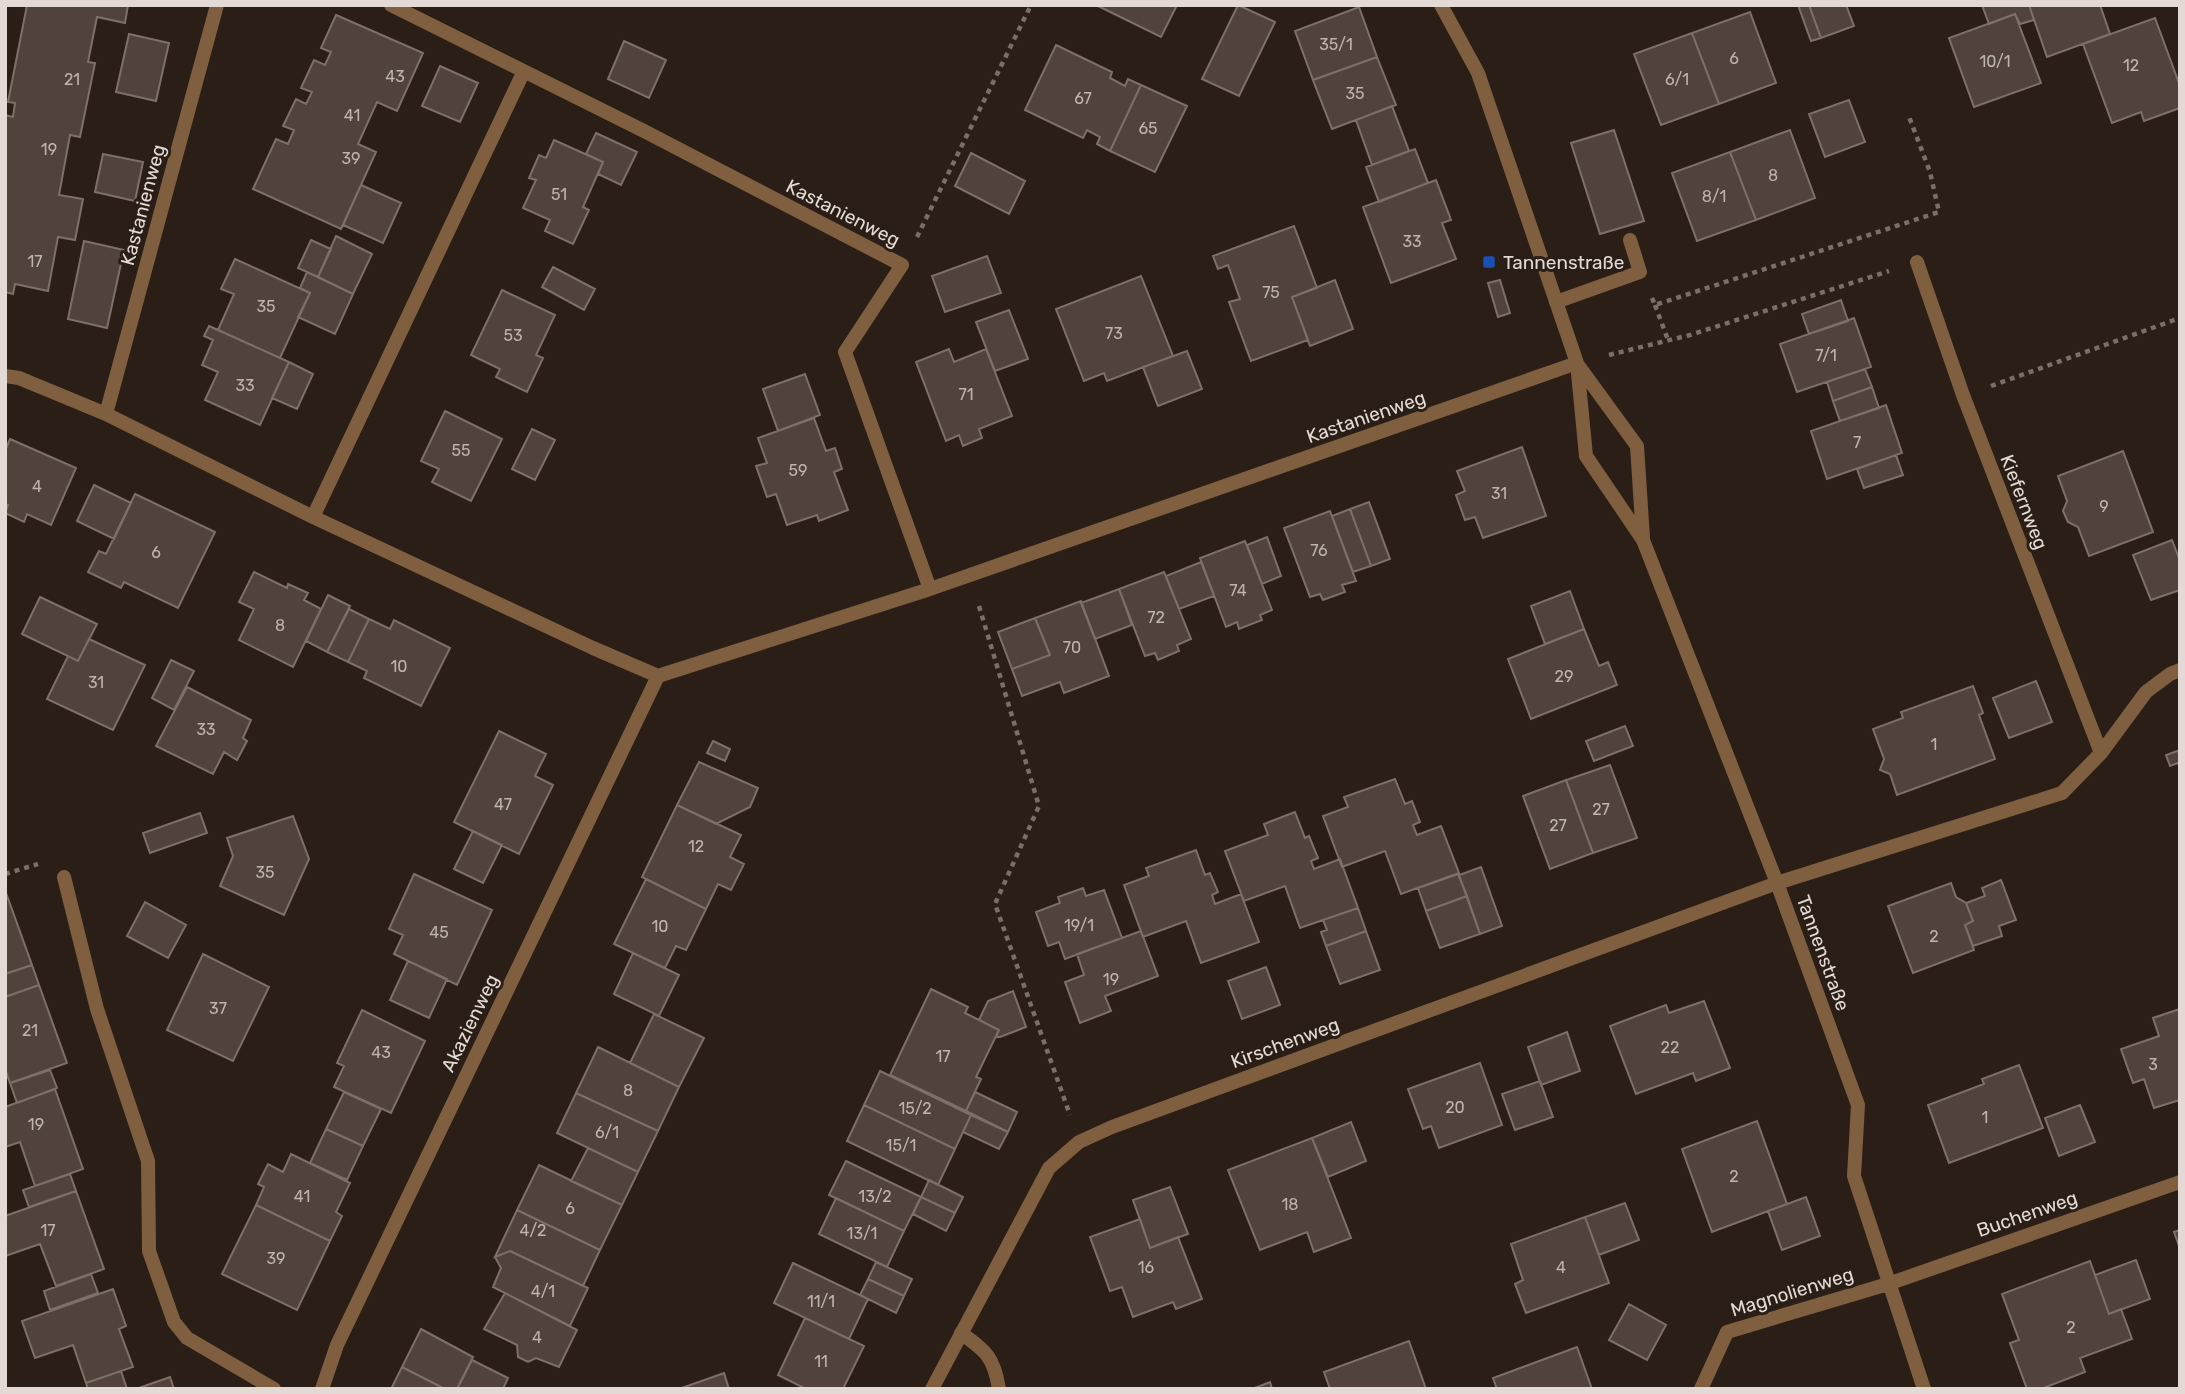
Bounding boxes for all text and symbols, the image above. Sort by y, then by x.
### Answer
house number: 35/1 [1319,35,1353,54]
house number: 6 [1729,49,1739,68]
house number: 10/1 [1979,52,2011,71]
house number: 12 [2123,56,2139,75]
house number: 43 [385,67,405,86]
house number: 21 [64,70,80,89]
house number: 6/1 [1665,70,1689,89]
house number: 35 [1345,84,1365,103]
house number: 67 [1074,89,1092,108]
house number: 41 [344,106,360,125]
house number: 65 [1138,119,1158,138]
house number: 19 [41,140,57,159]
street label: Kastanienweg [116,142,170,268]
house number: 39 [341,149,361,168]
house number: 8 [1768,166,1778,185]
street label: Kastanienweg [782,174,904,252]
house number: 51 [551,185,567,204]
house number: 8/1 [1702,187,1726,206]
house number: 33 [1402,232,1422,251]
place label: Tannenstraße [1503,251,1624,274]
house number: 17 [27,252,43,271]
marker: Tannenstraße [1481,254,1497,270]
house number: 75 [1262,283,1280,302]
house number: 35 [256,297,276,316]
house number: 73 [1105,324,1123,343]
house number: 53 [503,326,523,345]
house number: 7/1 [1815,346,1837,365]
house number: 33 [235,376,255,395]
house number: 71 [958,385,974,404]
street label: Kastanienweg [1303,386,1429,448]
house number: 7 [1853,433,1861,452]
house number: 55 [451,441,471,460]
street label: Kiefernweg [1995,451,2053,553]
house number: 59 [789,461,808,480]
house number: 4 [32,477,42,496]
house number: 31 [1491,484,1507,503]
house number: 9 [2099,497,2109,516]
house number: 76 [1310,541,1328,560]
house number: 6 [151,543,161,562]
house number: 74 [1229,581,1247,600]
house number: 72 [1147,608,1165,627]
house number: 8 [275,616,285,635]
house number: 70 [1063,638,1081,657]
house number: 10 [390,657,408,676]
house number: 29 [1555,667,1573,686]
house number: 31 [88,673,104,692]
house number: 33 [196,720,216,739]
house number: 1 [1931,735,1937,754]
house number: 47 [494,795,512,814]
house number: 27 [1592,800,1610,819]
house number: 27 [1549,816,1567,835]
house number: 12 [688,837,704,856]
house number: 35 [255,863,275,882]
street label: Tannenstraße [1791,892,1855,1014]
house number: 19/1 [1064,916,1094,935]
house number: 10 [651,917,669,936]
house number: 45 [429,923,449,942]
house number: 2 [1929,927,1939,946]
street label: Akazienweg [436,970,504,1076]
house number: 19 [1103,970,1119,989]
house number: 37 [209,999,227,1018]
street label: Kirschenweg [1228,1013,1342,1073]
house number: 21 [22,1021,38,1040]
house number: 22 [1661,1038,1679,1057]
house number: 43 [371,1043,391,1062]
house number: 17 [935,1047,951,1066]
house number: 3 [2148,1055,2158,1074]
house number: 8 [623,1081,633,1100]
house number: 20 [1445,1098,1465,1117]
house number: 15/2 [898,1099,932,1118]
house number: 1 [1982,1108,1988,1127]
house number: 19 [28,1115,44,1134]
house number: 6/1 [595,1123,619,1142]
house number: 15/1 [886,1136,916,1155]
house number: 2 [1729,1167,1739,1186]
street label: Buchenweg [1974,1186,2080,1242]
house number: 41 [294,1187,310,1206]
house number: 13/2 [858,1187,892,1206]
house number: 18 [1281,1195,1299,1214]
house number: 6 [565,1199,575,1218]
house number: 17 [40,1221,56,1240]
house number: 4/2 [520,1221,546,1240]
house number: 13/1 [847,1224,877,1243]
house number: 39 [266,1249,286,1268]
house number: 16 [1138,1258,1155,1277]
house number: 4 [1556,1258,1566,1277]
street label: Magnolienweg [1728,1262,1856,1322]
house number: 4/1 [531,1282,555,1301]
house number: 11/1 [807,1292,835,1311]
house number: 2 [2066,1318,2076,1337]
house number: 4 [532,1328,542,1347]
house number: 11 [814,1352,828,1371]

